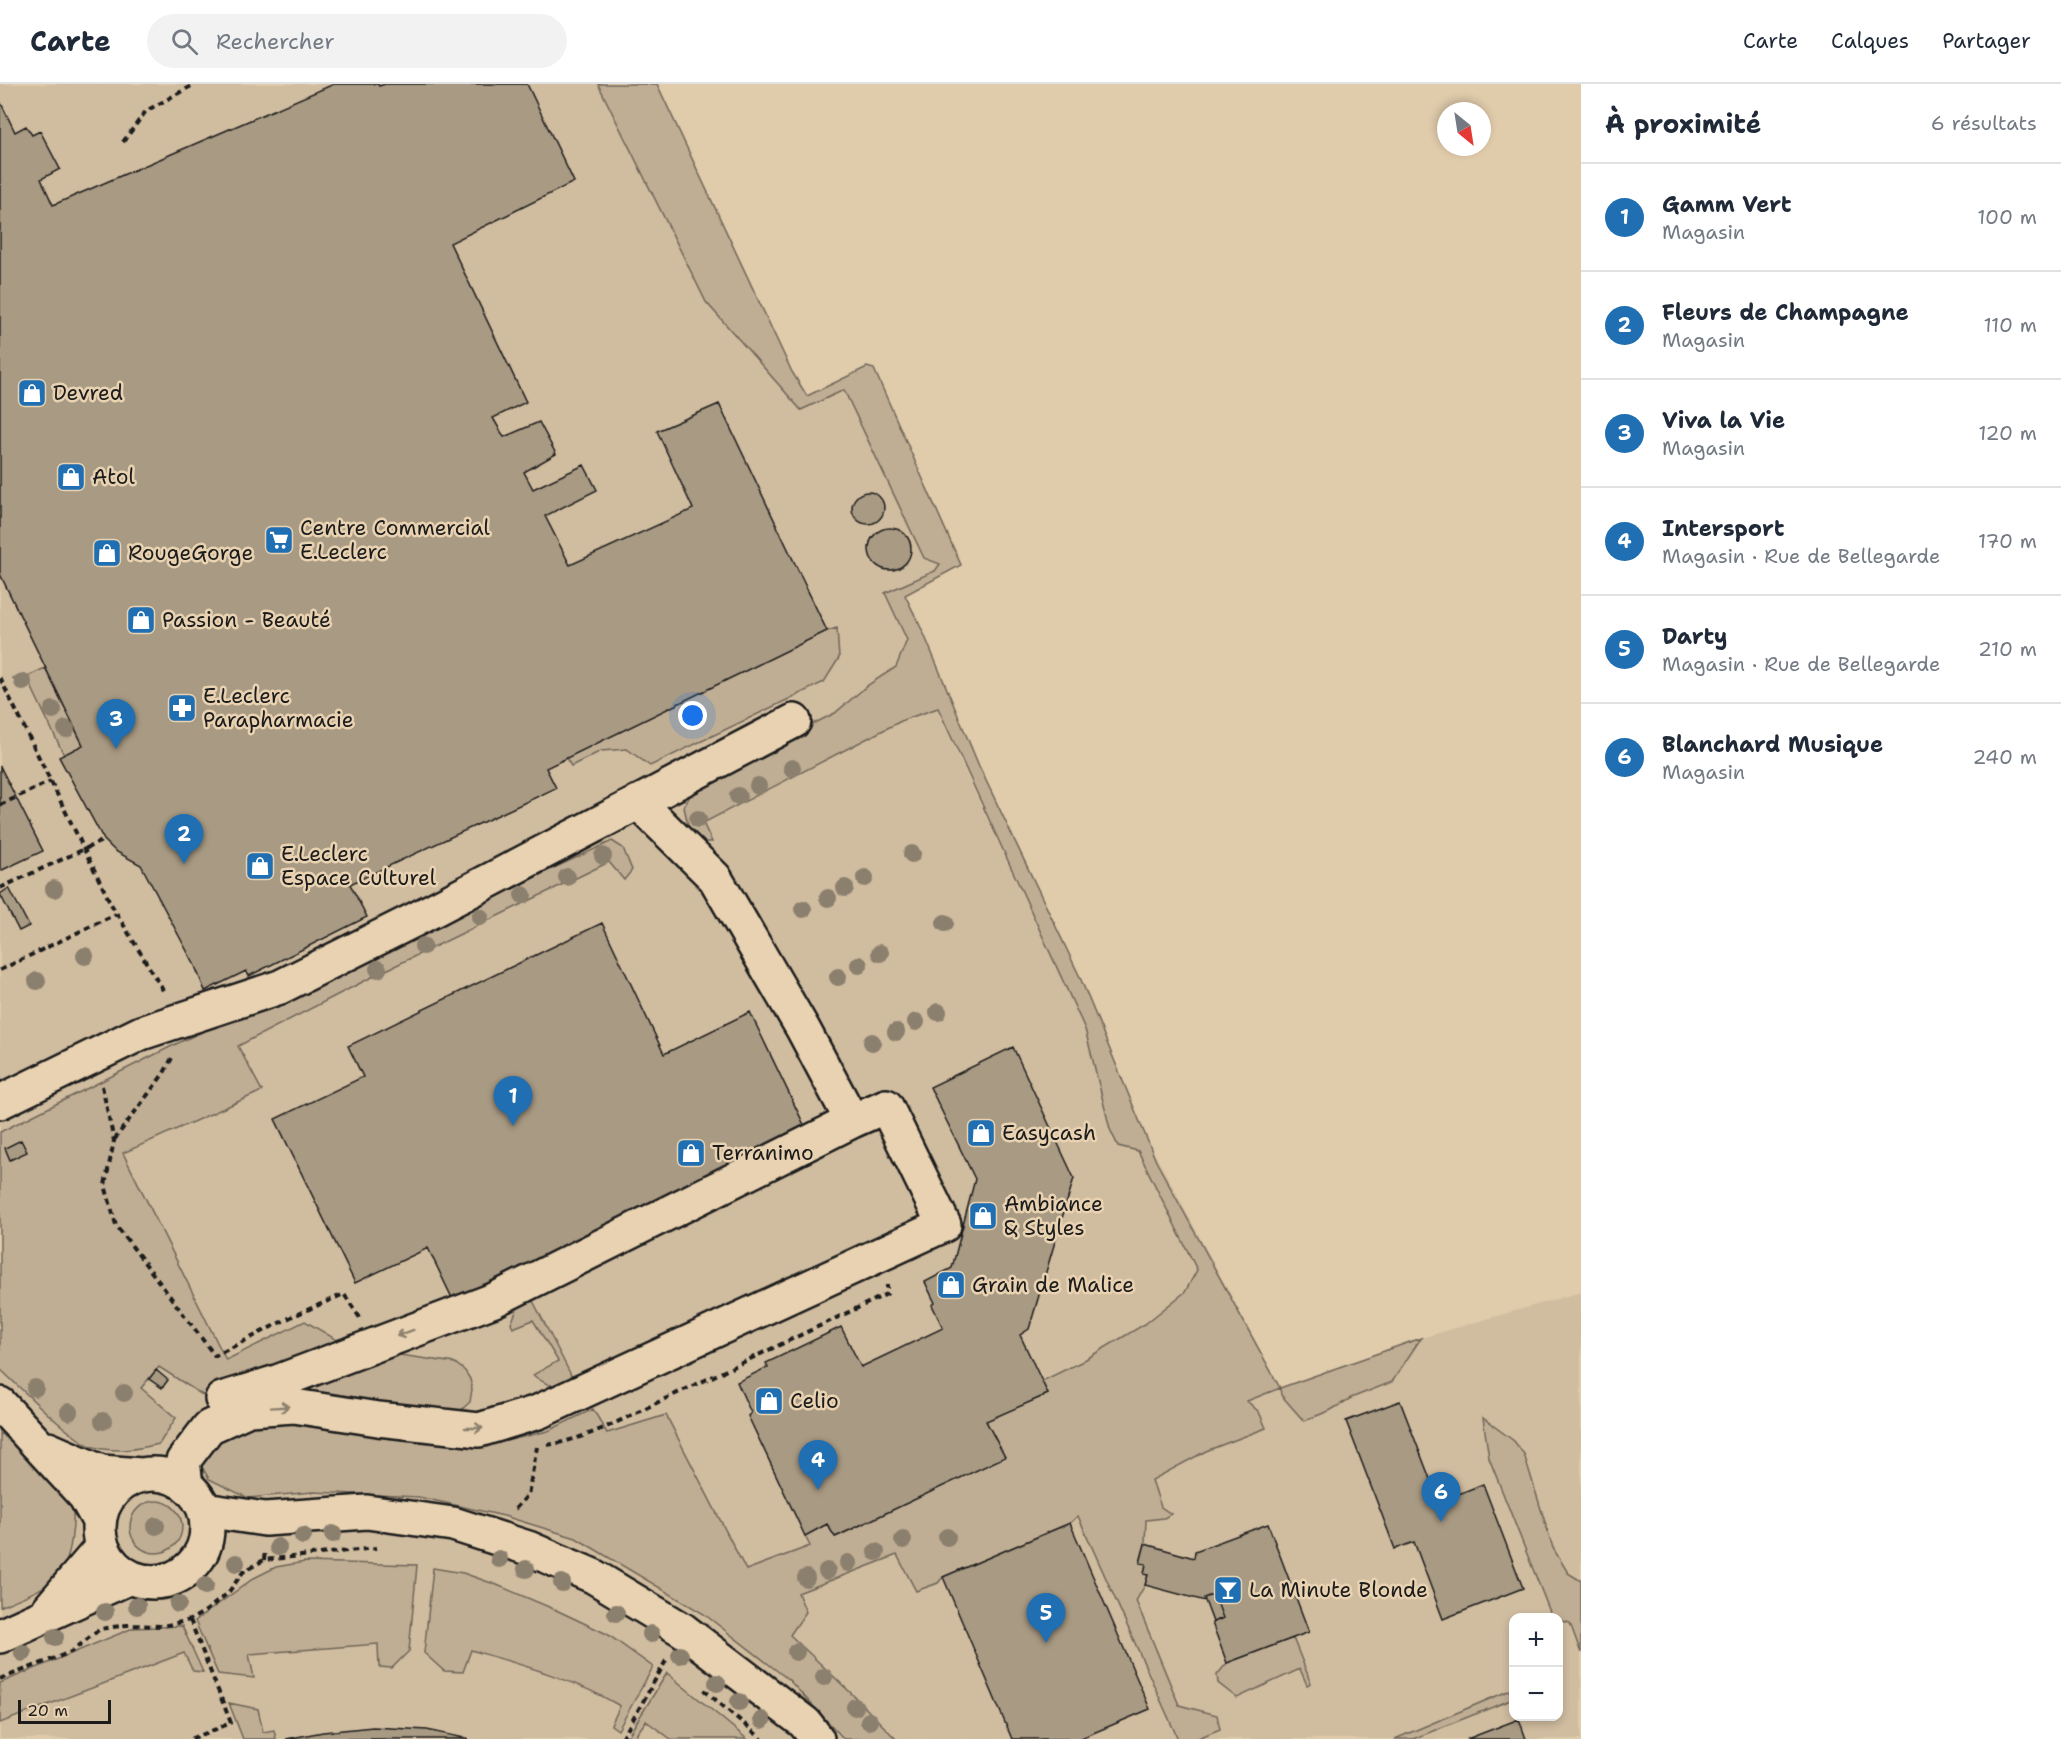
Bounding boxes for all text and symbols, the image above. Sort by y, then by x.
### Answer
search box [147,14,567,68]
text: Carte [30,22,111,60]
icon: search [168,25,201,58]
text: Rechercher [216,27,335,56]
text: Carte [1743,27,1798,55]
text: Calques [1831,27,1909,55]
text: Partager [1942,27,2031,55]
north arrow [1437,102,1491,156]
text: À proximité [1605,106,1761,141]
text: 6 résultats [1931,110,2037,136]
text: Gamm Vert [1662,190,1791,219]
text: 1 [1620,204,1629,230]
text: 100 m [1977,204,2037,230]
text: Magasin [1662,219,1745,245]
text: Fleurs de Champagne [1662,298,1909,327]
text: 2 [1618,312,1632,338]
text: 110 m [1983,312,2037,338]
text: Magasin [1662,327,1745,353]
shop icon: Devred [16,377,48,409]
place label: Devred [53,379,123,407]
text: Viva la Vie [1662,406,1785,435]
text: 3 [1618,420,1632,446]
text: 120 m [1978,420,2037,446]
text: Magasin [1662,435,1745,461]
shop icon: Atol [55,461,87,493]
place label: Atol [92,463,135,491]
place label: Centre Commercial E.Leclerc [300,514,490,566]
text: Intersport [1662,514,1784,543]
supermarket icon: Centre Commercial E.Leclerc [263,524,295,556]
text: 4 [1618,528,1632,554]
text: 170 m [1978,528,2037,554]
shop icon: RougeGorge [91,537,123,569]
place label: RougeGorge [128,539,253,567]
text: Magasin · Rue de Bellegarde [1662,543,1940,569]
shop icon: Passion - Beauté [125,604,157,636]
place label: Passion - Beauté [162,606,331,634]
text: Darty [1662,622,1727,651]
text: 5 [1618,636,1631,662]
text: 210 m [1978,636,2037,662]
text: Magasin · Rue de Bellegarde [1662,651,1940,677]
place label: E.Leclerc Parapharmacie [203,682,354,734]
pharmacy icon: E.Leclerc Parapharmacie [166,692,198,724]
pin: 3 [96,700,136,749]
your location [678,701,707,730]
text: Blanchard Musique [1662,730,1883,759]
text: 6 [1618,744,1632,770]
text: 240 m [1972,744,2037,770]
text: Magasin [1662,759,1745,785]
pin: 2 [164,814,204,864]
place label: E.Leclerc Espace Culturel [281,840,437,892]
shop icon: E.Leclerc Espace Culturel [244,850,276,882]
pin: 1 [494,1076,532,1126]
shop icon: Easycash [965,1117,997,1149]
place label: Easycash [1002,1119,1096,1147]
shop icon: Terranimo [675,1137,707,1169]
place label: Terranimo [712,1139,814,1167]
place label: Ambiance & Styles [1004,1190,1103,1242]
shop icon: Ambiance & Styles [967,1200,999,1232]
shop icon: Grain de Malice [935,1269,967,1301]
place label: Grain de Malice [972,1271,1134,1299]
one-way arrow [396,1328,415,1339]
shop icon: Celio [753,1385,785,1417]
place label: Celio [790,1387,839,1415]
one-way arrow [270,1402,290,1413]
one-way arrow [463,1422,483,1434]
pin: 4 [798,1440,838,1490]
pin: 6 [1422,1472,1460,1522]
bar icon: La Minute Blonde [1212,1574,1244,1606]
place label: La Minute Blonde [1249,1576,1428,1604]
pin: 5 [1026,1594,1066,1643]
map controls [1509,1613,1563,1721]
button: + [1509,1613,1563,1667]
button: − [1509,1667,1563,1721]
scale bar [18,1697,111,1724]
text: 20 m [27,1700,68,1721]

